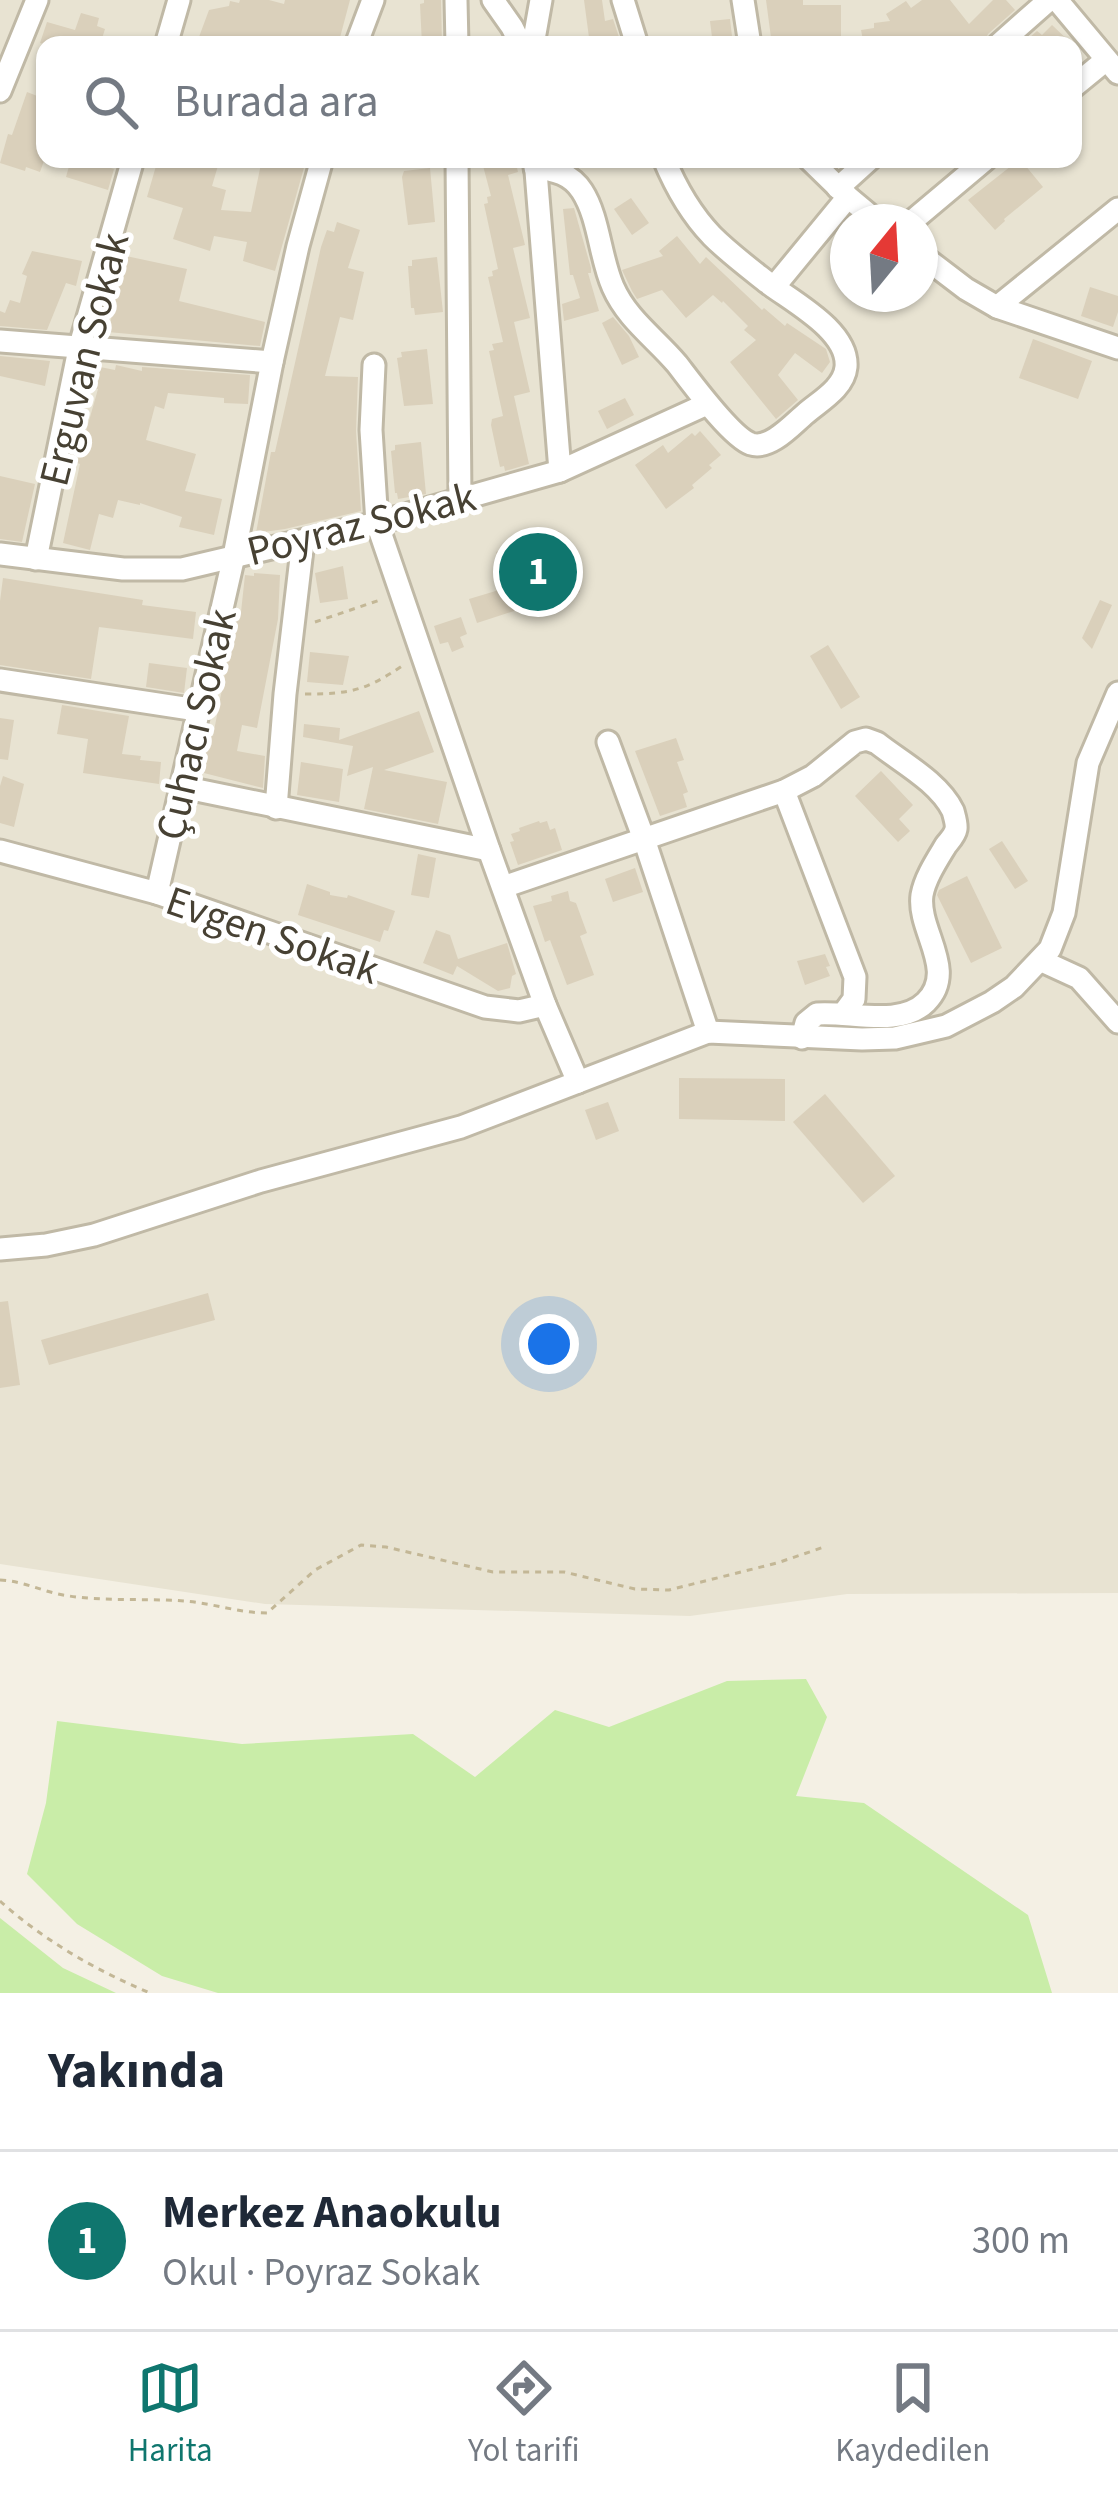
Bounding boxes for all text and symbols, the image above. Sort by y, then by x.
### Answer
search box [36,36,1082,168]
icon: search [78,69,144,135]
text: Burada ara [174,70,379,134]
north arrow [830,204,938,312]
street label: Erguvan Sokak [24,226,145,492]
street label: Poyraz Sokak [241,468,482,582]
pin: 1 [499,527,577,617]
street label: Çuhacı Sokak [141,603,253,846]
street label: Evgen Sokak [158,871,387,1000]
your location [519,1314,579,1374]
text: Yakında [48,2035,225,2107]
text: Merkez Anaokulu [162,2181,502,2245]
text: 1 [77,2213,97,2269]
text: 300 m [972,2213,1070,2269]
text: Okul · Poyraz Sokak [162,2245,480,2301]
tab: Harita [128,2355,213,2474]
tab: Yol tarifi [468,2355,580,2474]
tab: Kaydedilen [835,2355,990,2474]

